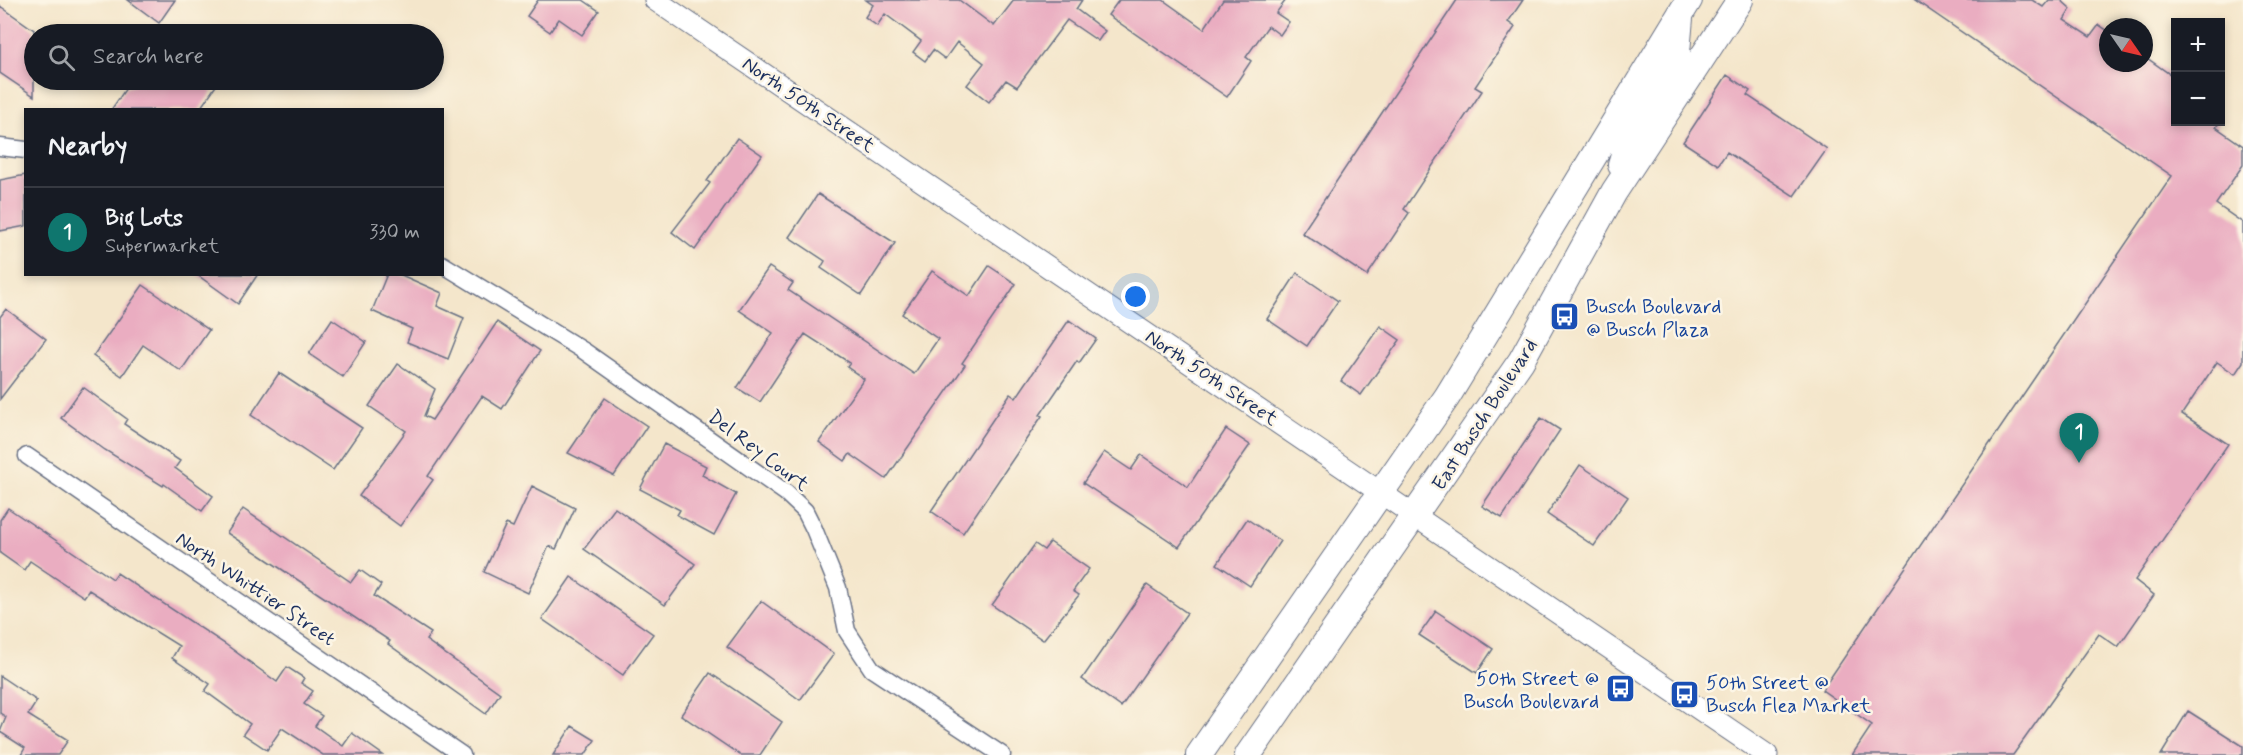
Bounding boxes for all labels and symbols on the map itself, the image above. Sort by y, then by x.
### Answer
north arrow [2099,18,2153,72]
street label: North 50th Street [736,51,880,160]
your location [1121,282,1150,311]
place label: Busch Boulevard @ Busch Plaza [1586,294,1721,344]
bus stop icon: Busch Boulevard @ Busch Plaza [1549,301,1581,333]
street label: North 50th Street [1139,324,1283,433]
street label: East Busch Boulevard [1426,334,1545,496]
street label: Del Rey Court [702,404,815,498]
pin: 1 [2060,414,2098,463]
street label: North Whittier Street [170,526,340,653]
place label: 50th Street @ Busch Boulevard [1464,666,1599,716]
place label: 50th Street @ Busch Flea Market [1706,670,1871,720]
bus stop icon: 50th Street @ Busch Boulevard [1604,673,1636,705]
bus stop icon: 50th Street @ Busch Flea Market [1669,678,1701,710]

